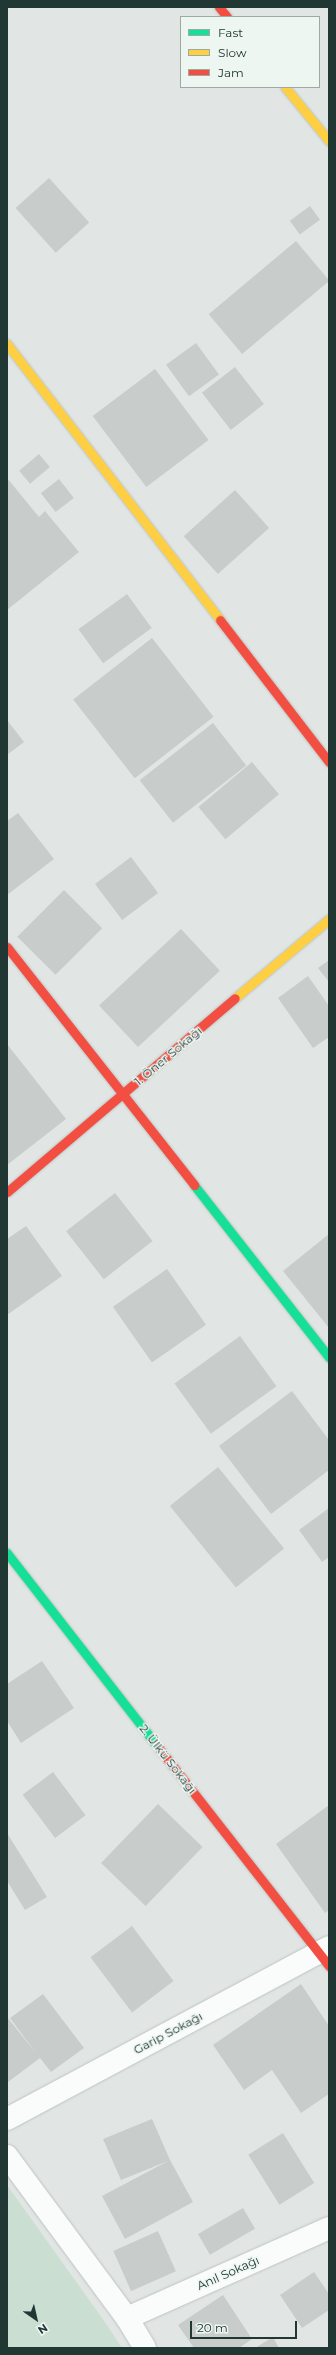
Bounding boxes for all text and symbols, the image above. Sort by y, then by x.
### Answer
legend [180,16,320,88]
text: Fast [218,25,243,40]
text: Slow [218,45,247,60]
text: Jam [218,65,244,80]
street label: 1. Öner Sokağı [131,1024,205,1088]
street label: 2. Ülkü Sokağı [136,1721,200,1797]
street label: Garip Sokağı [131,2009,205,2057]
street label: Anıl Sokağı [195,2253,261,2293]
north arrow [16,2299,56,2339]
scale bar [192,2313,299,2339]
text: 20 m [197,2320,228,2335]
text: N [35,2321,50,2337]

